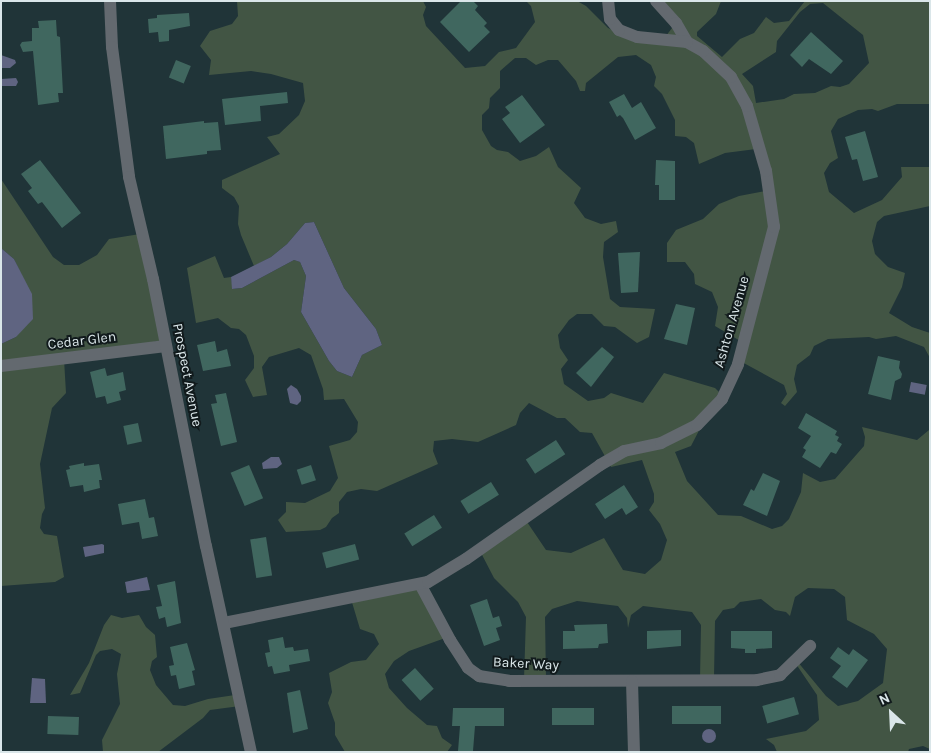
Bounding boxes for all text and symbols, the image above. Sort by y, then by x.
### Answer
street label: Ashton Avenue [711,274,753,370]
street label: Prospect Avenue [169,322,205,428]
street label: Cedar Glen [47,328,117,354]
street label: Baker Way [493,654,559,674]
north arrow [866,688,916,738]
text: N [876,689,893,709]

